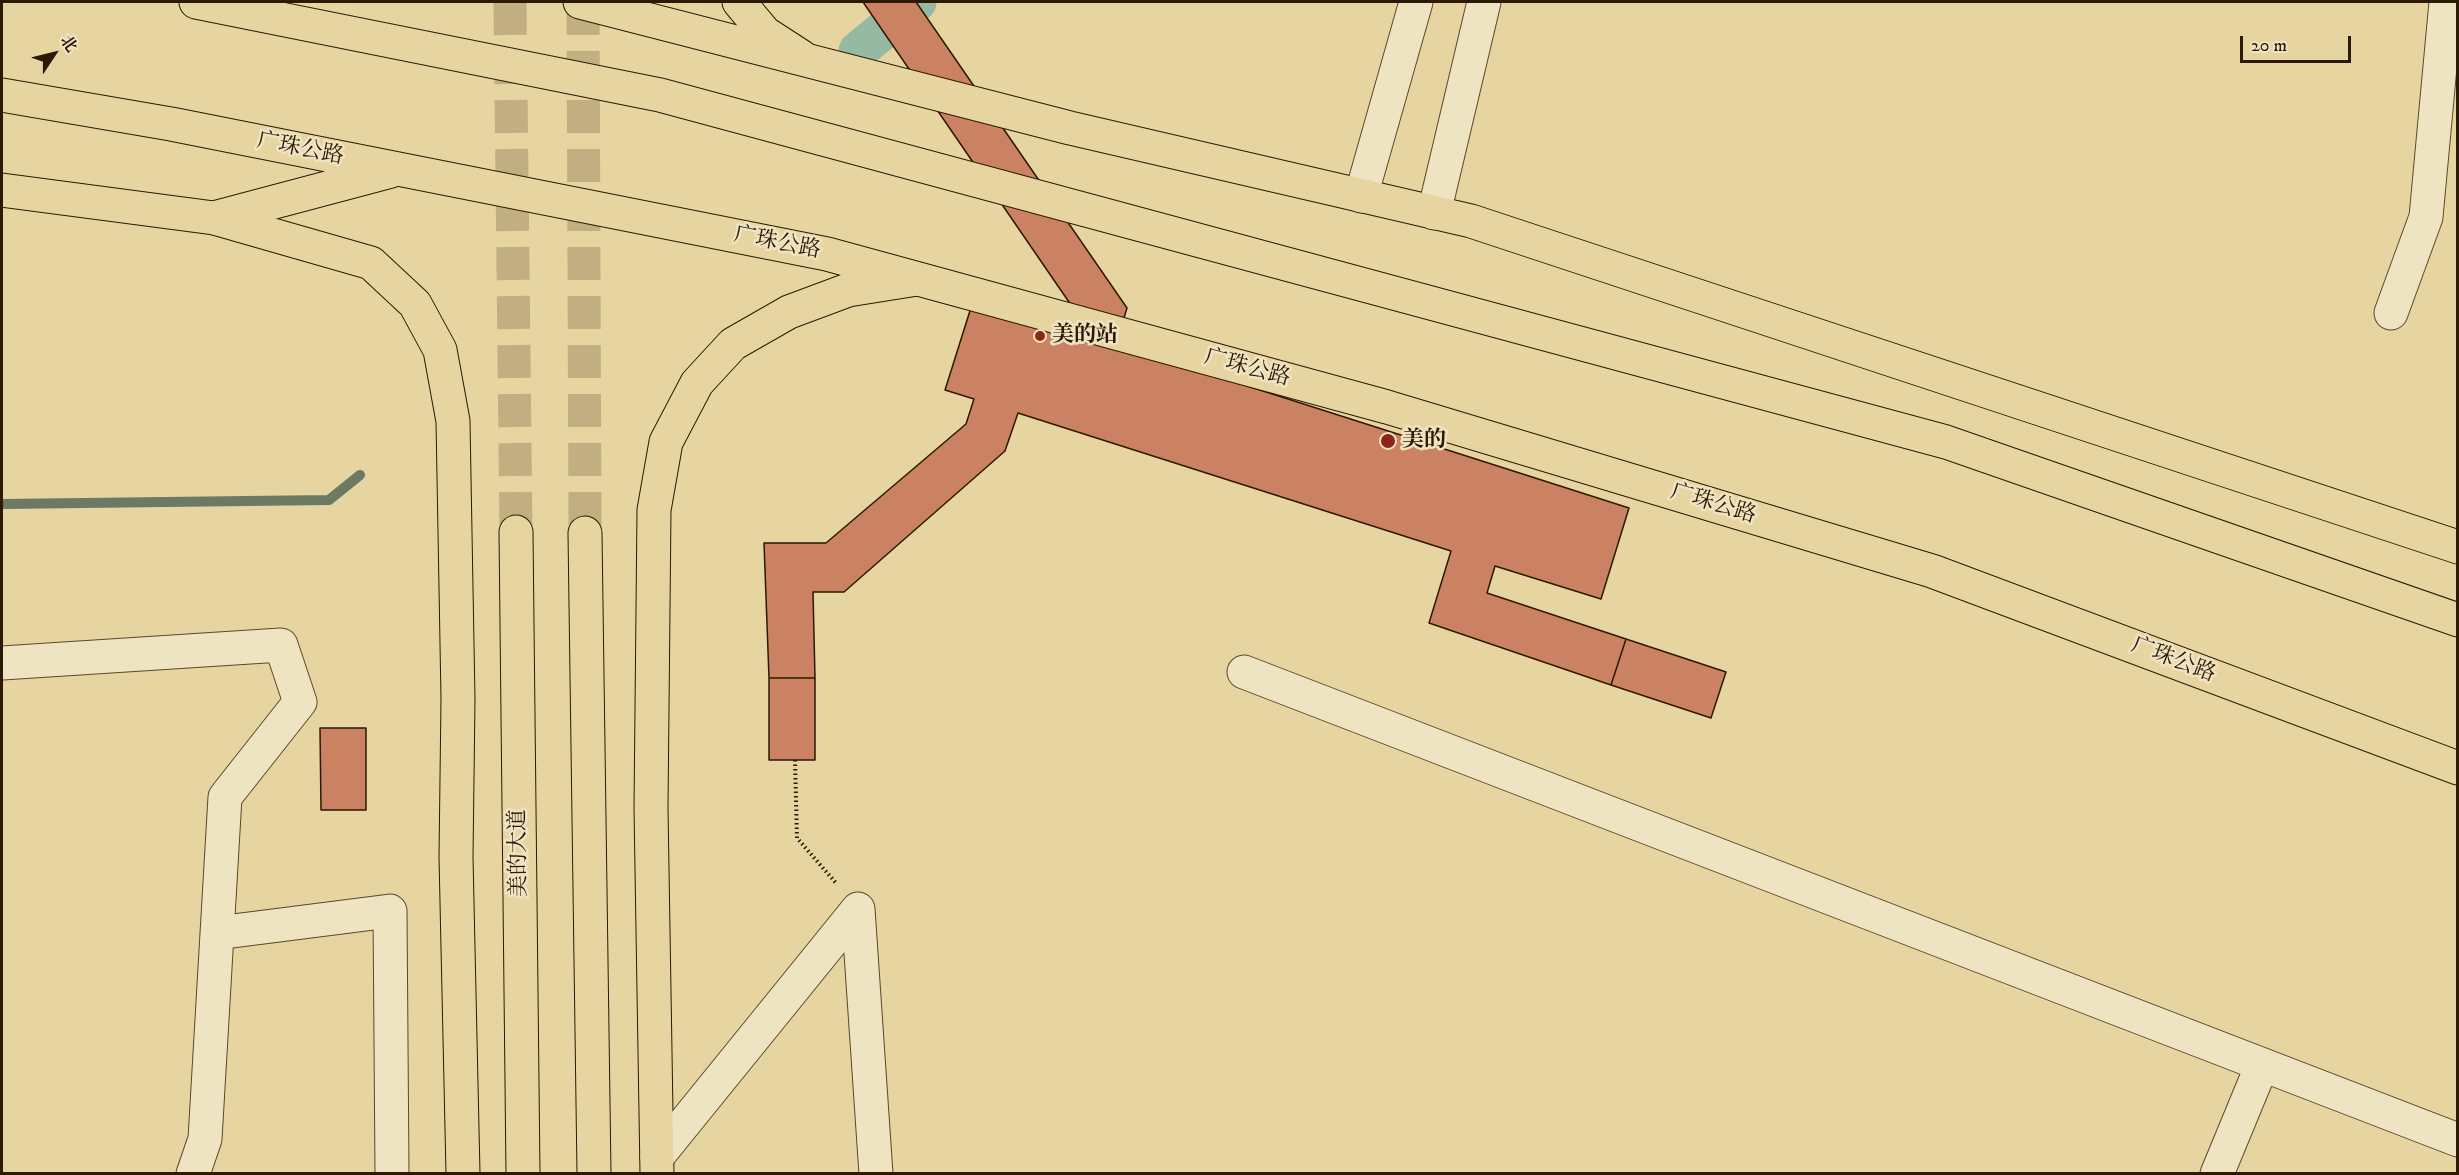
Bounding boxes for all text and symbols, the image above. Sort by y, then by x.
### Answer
north arrow [24,24,84,84]
scale bar [2243,24,2354,62]
text: 北 [56,31,82,56]
text: 20 m [2251,35,2287,57]
street label: 广珠公路 [254,129,346,171]
street label: 广珠公路 [731,223,823,265]
place label: 美的站 [1052,323,1118,349]
marker: 美的站 [1033,329,1047,343]
street label: 广珠公路 [1201,345,1293,393]
place label: 美的 [1402,428,1446,454]
marker: 美的 [1379,432,1397,450]
street label: 广珠公路 [1667,480,1759,530]
street label: 广珠公路 [2127,633,2219,689]
street label: 美的大道 [506,809,534,897]

